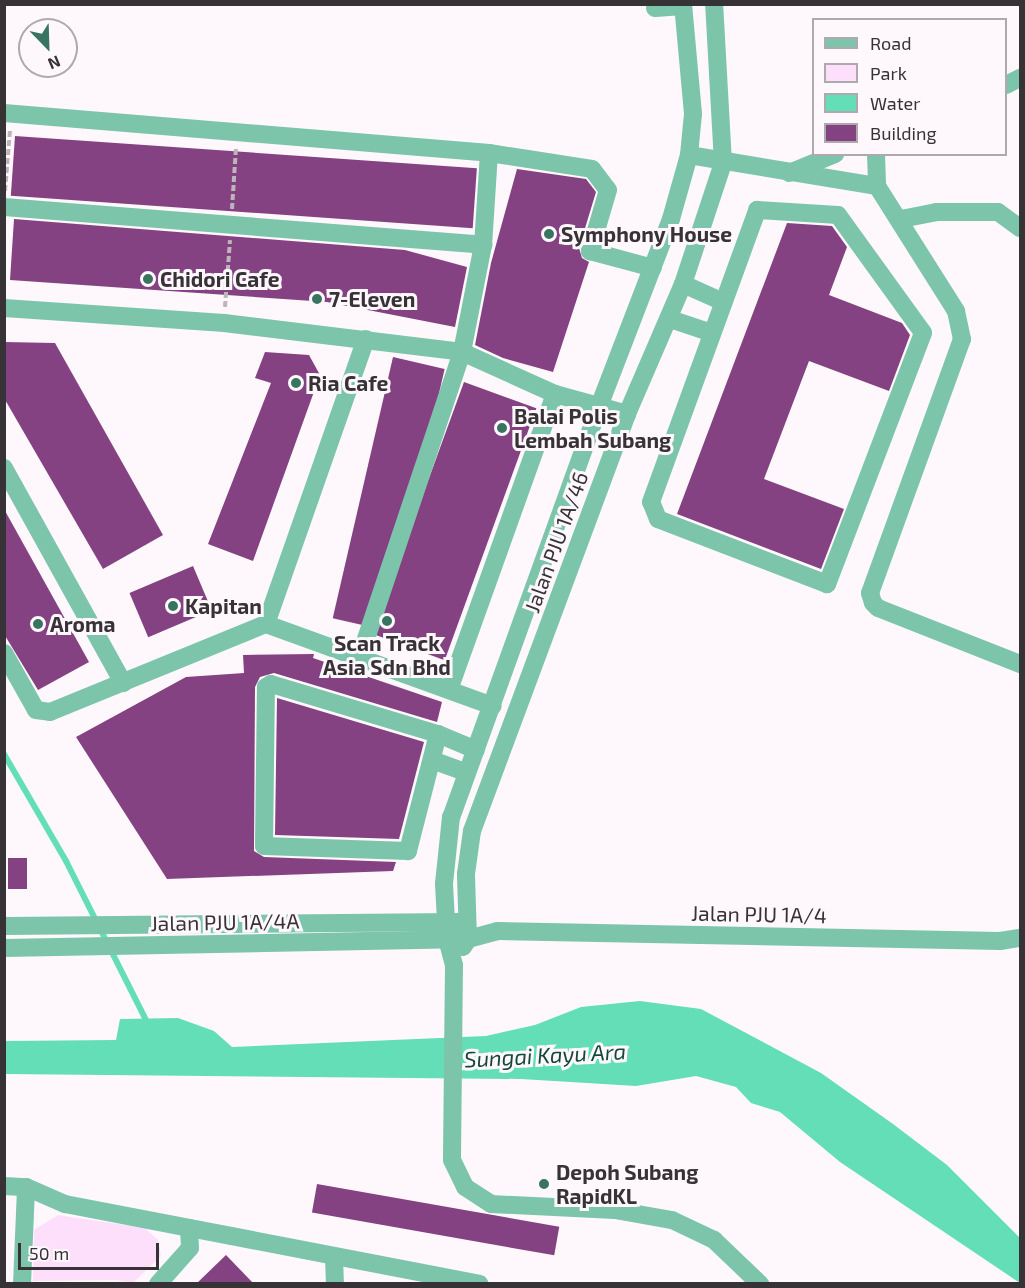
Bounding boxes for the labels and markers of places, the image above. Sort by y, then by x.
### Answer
place label: Symphony House [561,221,733,247]
marker: Symphony House [542,227,556,241]
place label: Chidori Cafe [160,266,280,292]
marker: Chidori Cafe [141,272,155,286]
place label: 7-Eleven [329,286,415,312]
marker: 7-Eleven [310,292,324,306]
place label: Ria Cafe [308,370,388,396]
marker: Ria Cafe [289,376,303,390]
place label: Balai Polis Lembah Subang [514,403,671,453]
marker: Balai Polis Lembah Subang [495,421,509,435]
place label: Kapitan [185,593,262,619]
marker: Kapitan [166,599,180,613]
place label: Aroma [50,611,115,637]
marker: Scan Track Asia Sdn Bhd [380,614,394,628]
marker: Aroma [31,617,45,631]
place label: Scan Track Asia Sdn Bhd [323,630,451,680]
place label: Depoh Subang RapidKL [556,1159,698,1209]
marker: Depoh Subang RapidKL [537,1177,551,1191]

